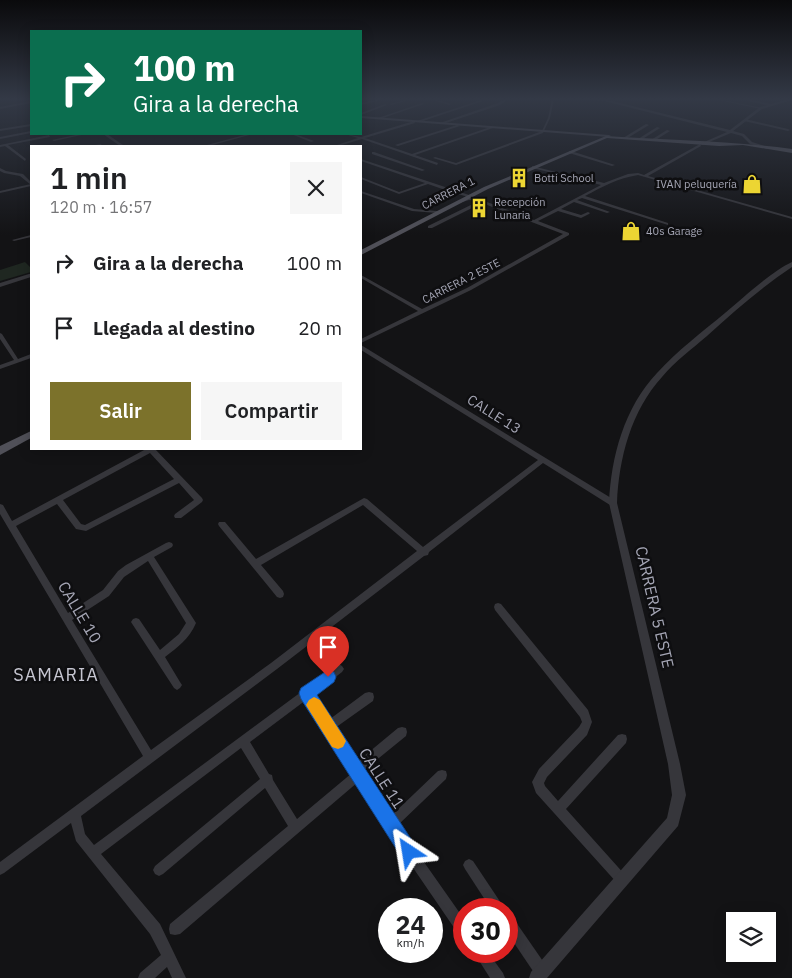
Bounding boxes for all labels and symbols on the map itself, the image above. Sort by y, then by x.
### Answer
building icon: Botti School [508,167,530,189]
place label: Botti School [534,171,594,185]
street label: CARRERA 1 [419,173,477,212]
shop icon: IVAN peluquería [741,173,763,195]
place label: IVAN peluquería [656,177,737,191]
place label: Recepción Lunaria [494,195,546,222]
building icon: Recepción Lunaria [468,197,490,219]
shop icon: 40s Garage [620,220,642,242]
place label: 40s Garage [646,224,702,238]
street label: CARRERA 2 ESTE [420,255,502,307]
street label: CALLE 13 [464,390,524,438]
street label: CARRERA 5 ESTE [631,544,679,670]
street label: CALLE 10 [54,577,106,647]
pin [307,626,349,677]
district label: SAMARIA [13,663,99,686]
street label: CALLE 11 [355,744,409,812]
position arrow [382,825,434,877]
speed limit sign: 30 [453,898,518,963]

